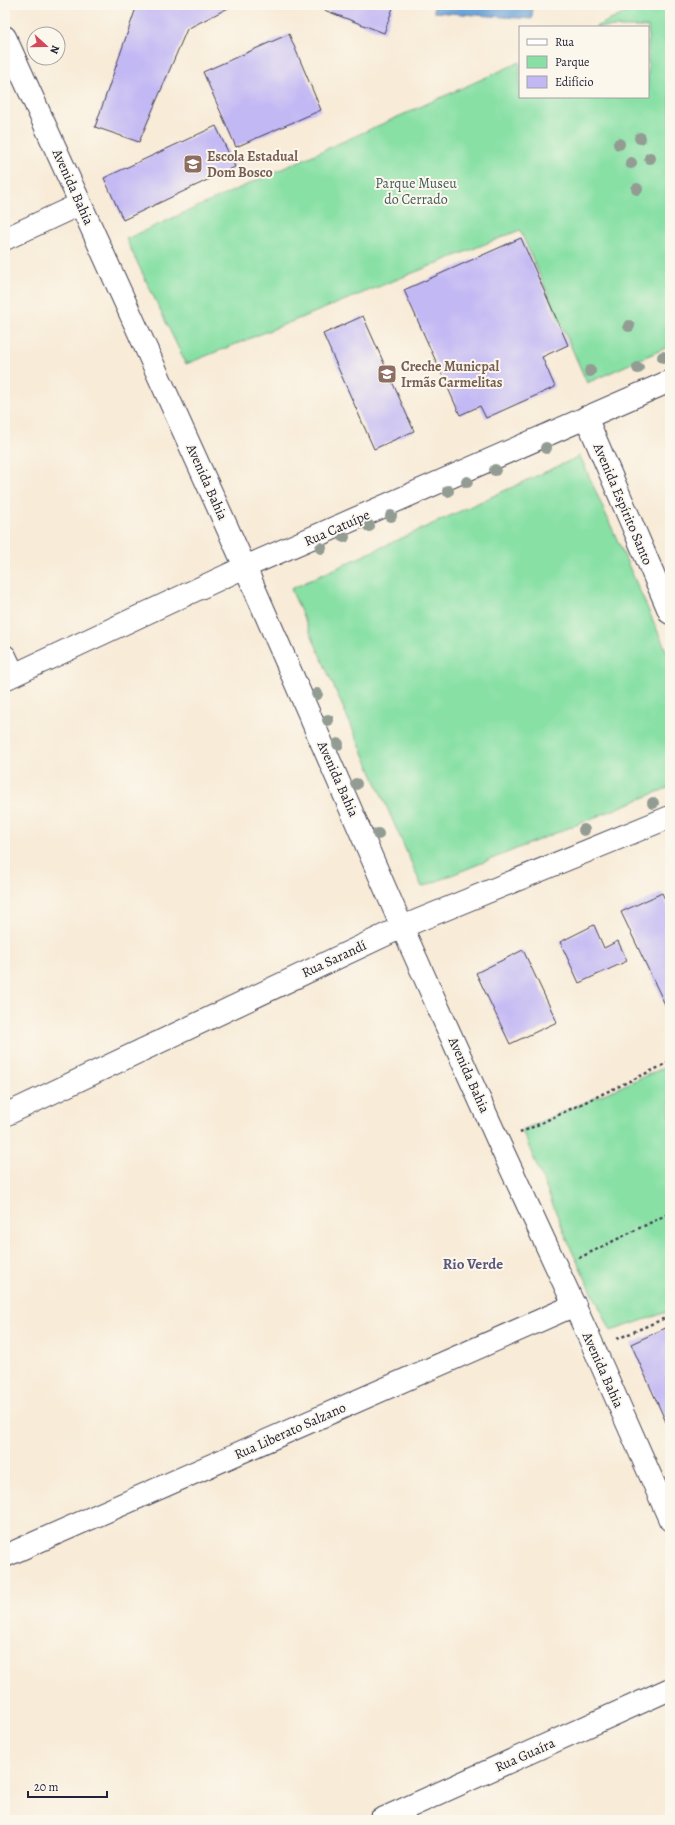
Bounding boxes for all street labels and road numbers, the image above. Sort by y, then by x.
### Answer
street label: Avenida Bahia [47,145,98,228]
street label: Avenida Espírito Santo [588,439,657,568]
street label: Avenida Bahia [181,440,232,523]
street label: Rua Catuípe [301,505,373,551]
street label: Avenida Bahia [312,737,363,820]
street label: Rua Sarandí [298,936,370,982]
street label: Avenida Bahia [443,1033,494,1116]
street label: Avenida Bahia [577,1328,628,1411]
street label: Rua Liberato Salzano [231,1398,349,1464]
street label: Rua Guaíra [492,1733,558,1777]

